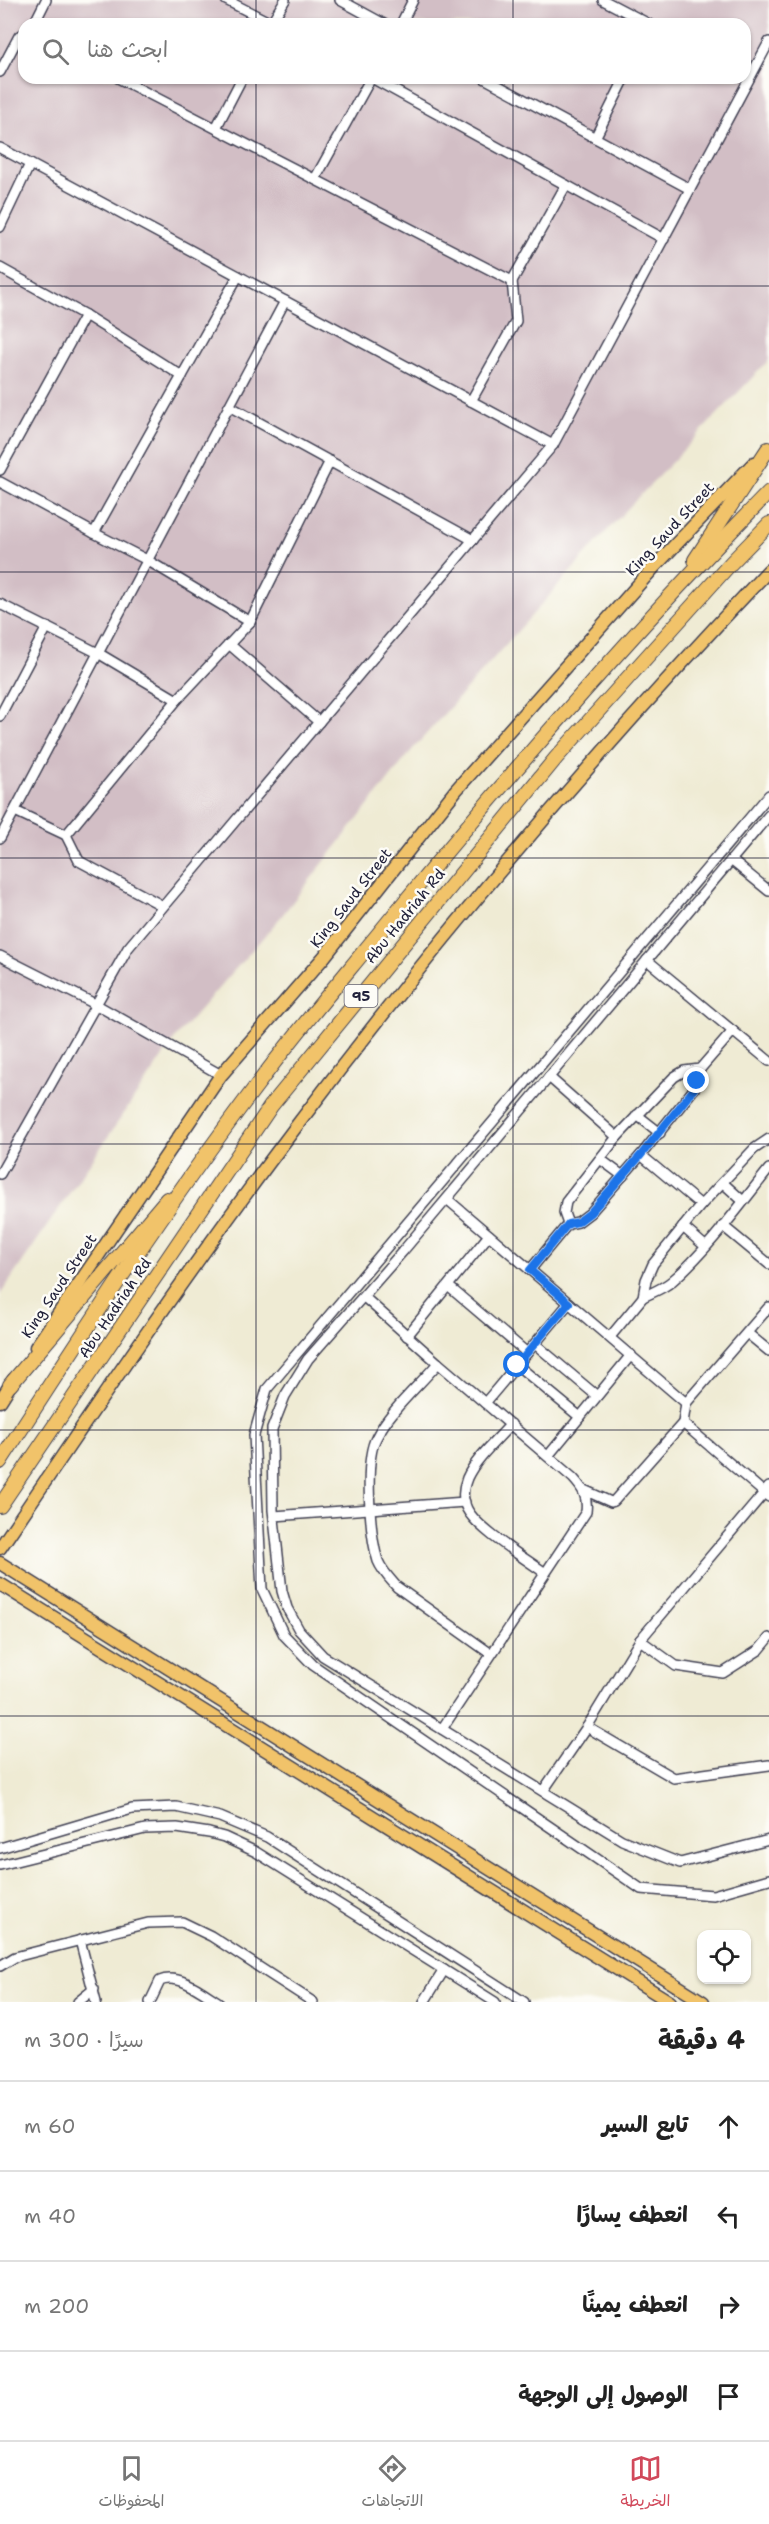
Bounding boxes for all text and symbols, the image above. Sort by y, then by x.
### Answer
search box [18,18,751,84]
icon: search [39,35,72,68]
text: ابحث هنا [87,35,168,64]
street label: King Saud Street [621,478,719,580]
street label: King Saud Street [306,844,396,952]
street label: Abu Hadriah Rd [360,864,450,968]
road number: 95 [344,985,378,1007]
route end [683,1067,709,1093]
street label: King Saud Street [17,1230,101,1342]
street label: Abu Hadriah Rd [74,1254,156,1362]
route start [503,1351,529,1377]
map controls [697,1930,751,1984]
button: locate [697,1930,751,1984]
text: 4 دقيقة [658,2022,745,2057]
text: سيرًا · 300 m [24,2027,144,2053]
text: تابع السير [602,2110,688,2139]
icon: ahead [712,2110,745,2143]
text: 60 m [24,2113,76,2139]
text: انعطف يسارًا [576,2200,688,2229]
icon: left [712,2200,745,2233]
text: 40 m [24,2203,76,2229]
text: انعطف يمينًا [582,2290,688,2319]
icon: right [712,2290,745,2323]
text: 200 m [24,2293,89,2319]
text: الوصول إلى الوجهة [518,2380,688,2409]
icon: arrive [712,2380,745,2413]
tab: المحفوظات [99,2452,164,2515]
tab: الاتجاهات [362,2452,423,2515]
tab: الخريطة [621,2452,670,2515]

